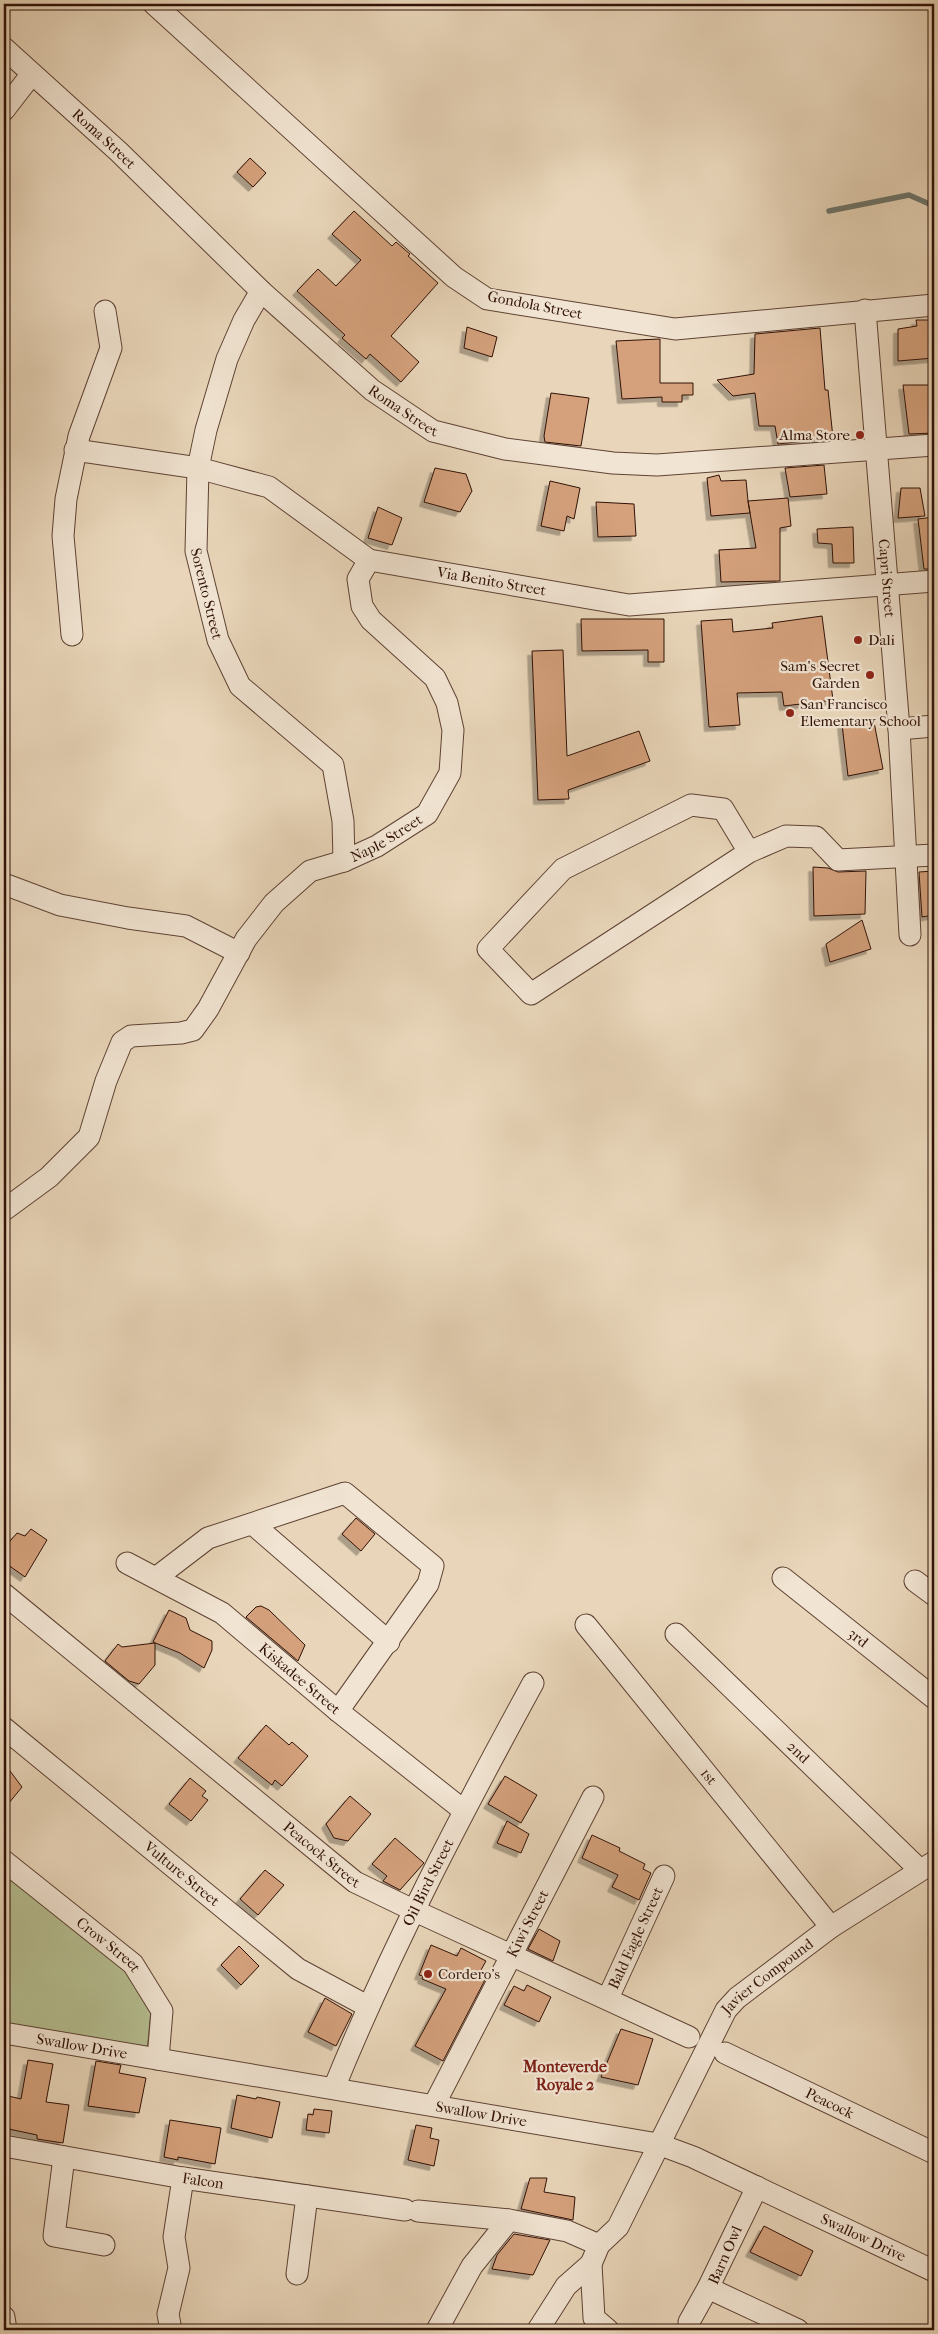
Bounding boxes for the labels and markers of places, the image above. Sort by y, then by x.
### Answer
place label: Alma Store [778,426,851,444]
marker: Alma Store [854,429,866,441]
place label: Dali [868,631,896,649]
marker: Dali [852,634,864,646]
place label: Sam's Secret Garden [780,657,861,692]
marker: Sam's Secret Garden [864,669,876,681]
place label: San Francisco Elementary School [800,695,921,730]
marker: San Francisco Elementary School [784,707,796,719]
place label: Cordero's [438,1965,500,1983]
marker: Cordero's [422,1968,434,1980]

